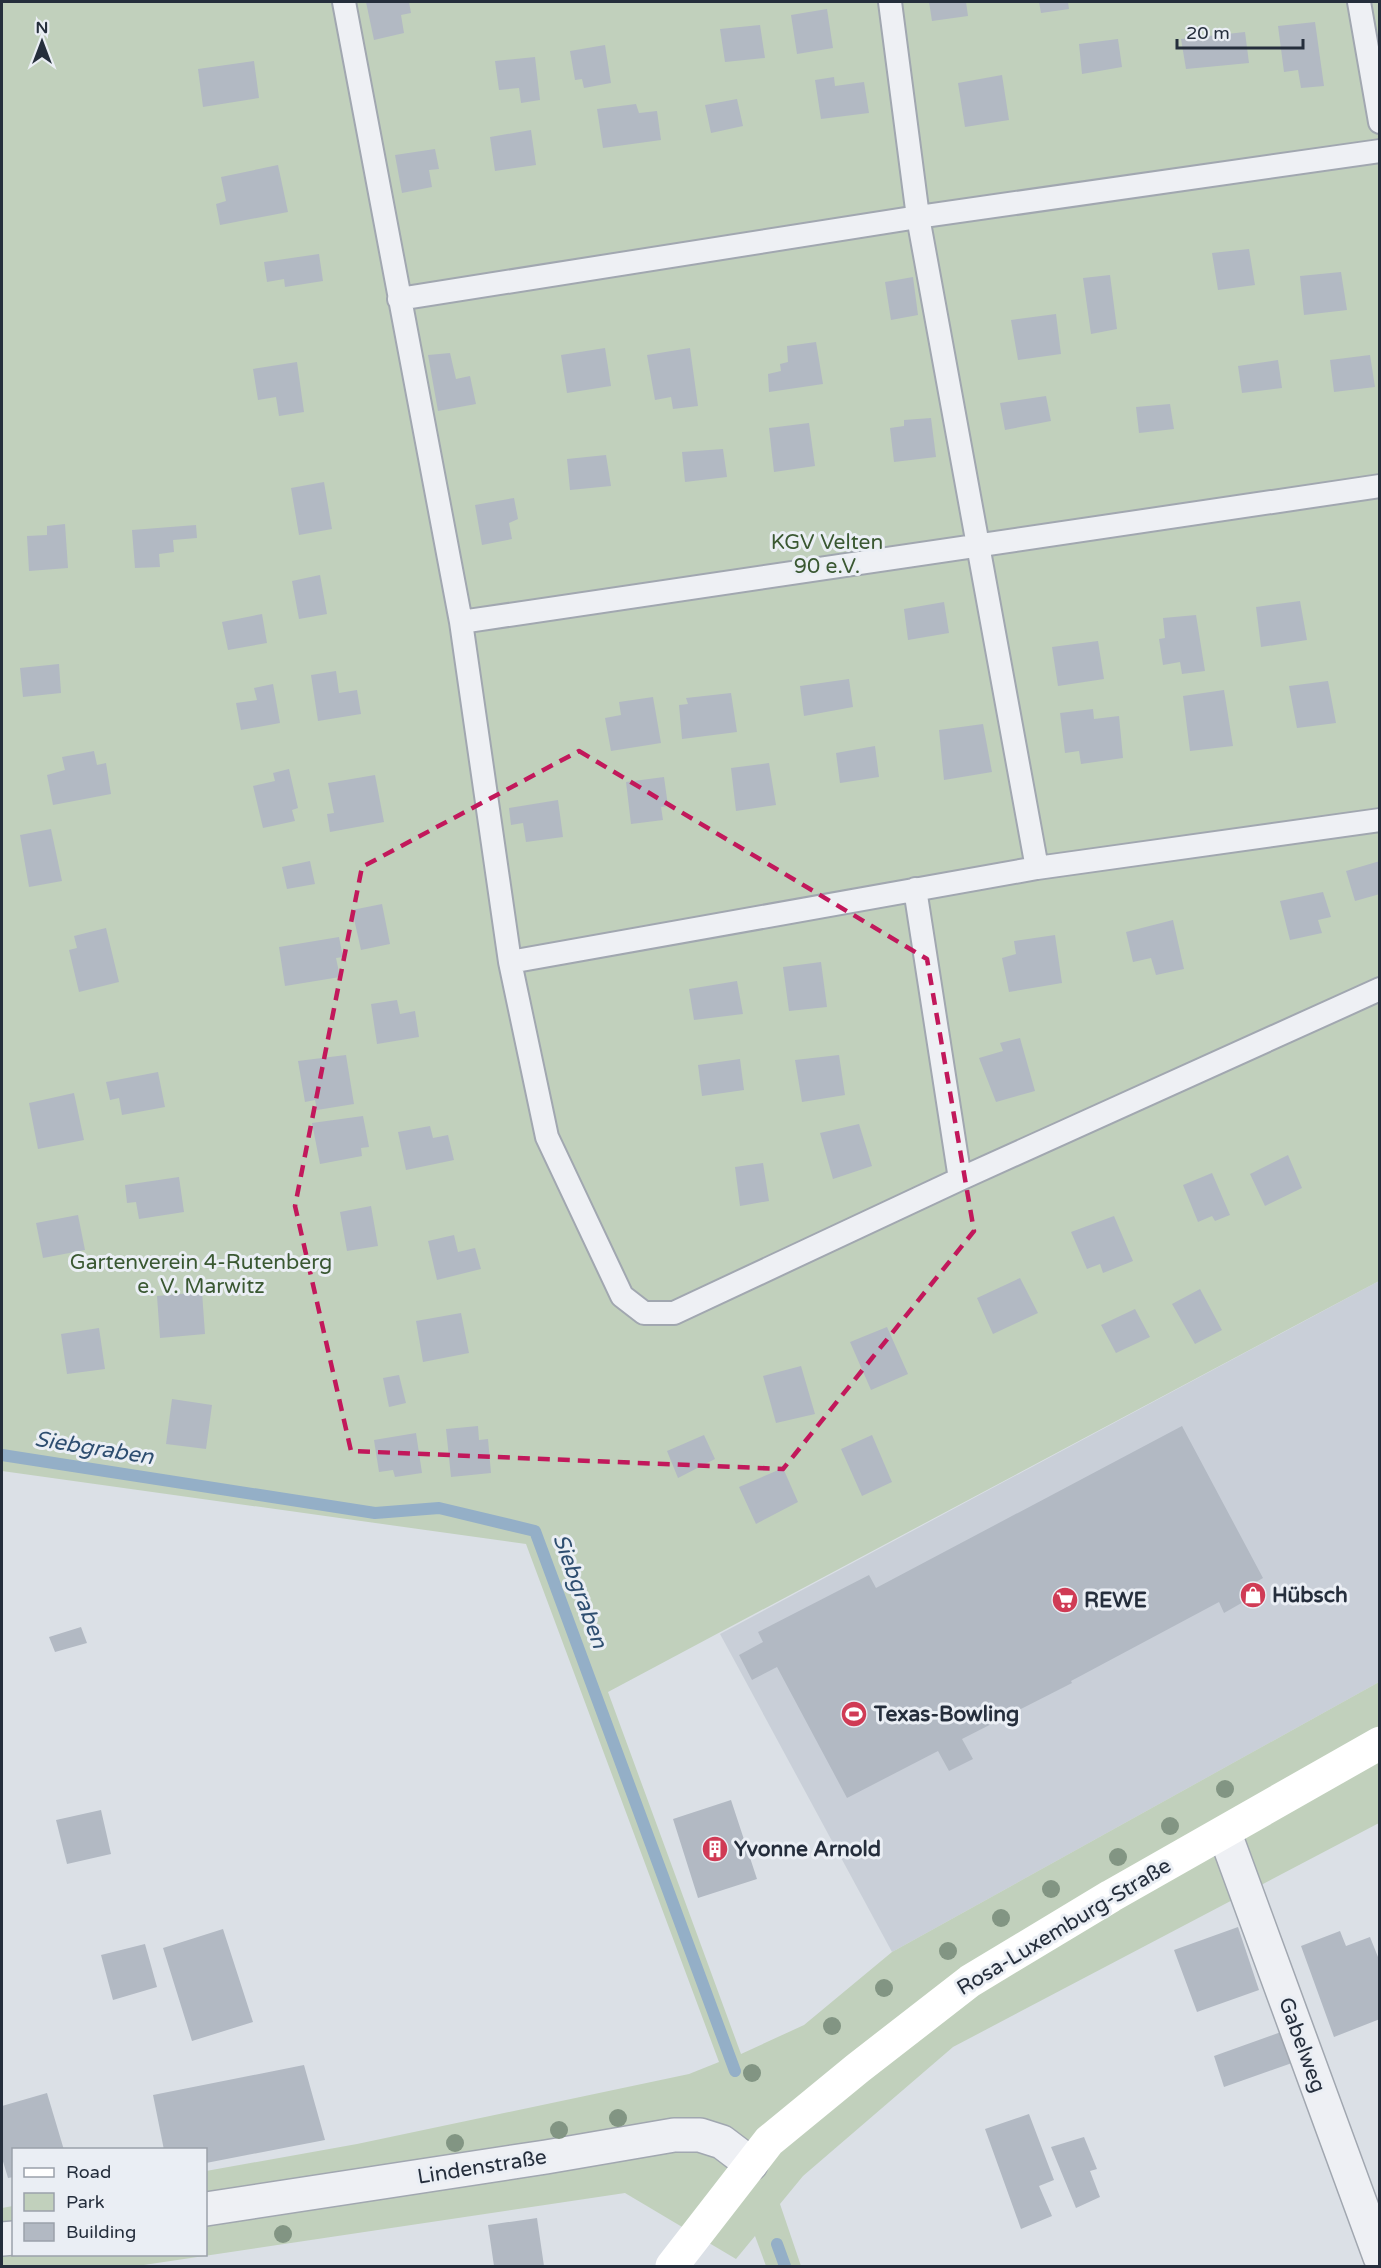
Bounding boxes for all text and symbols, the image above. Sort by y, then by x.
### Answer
north arrow [12,12,72,72]
scale bar [1177,12,1303,50]
text: N [36,18,48,38]
text: 20 m [1186,22,1230,44]
park label: KGV Velten 90 e.V. [771,530,883,579]
park label: Gartenverein 4-Rutenberg e. V. Marwitz [70,1250,332,1299]
water label: Siebgraben [33,1426,156,1470]
water label: Siebgraben [547,1530,613,1652]
shop icon: Hübsch [1238,1580,1268,1610]
place label: Hübsch [1272,1583,1348,1608]
supermarket icon: REWE [1050,1585,1080,1615]
place label: REWE [1084,1588,1147,1613]
sports icon: Texas-Bowling [839,1699,869,1729]
place label: Texas-Bowling [873,1702,1019,1727]
building icon: Yvonne Arnold [700,1834,730,1864]
place label: Yvonne Arnold [734,1837,881,1862]
street label: Rosa-Luxemburg-Straße [952,1853,1176,2001]
street label: Gabelweg [1273,1994,1331,2096]
street label: Lindenstraße [416,2144,549,2190]
legend [12,2148,207,2256]
text: Road [66,2161,111,2183]
text: Park [66,2191,105,2213]
text: Building [66,2221,136,2243]

